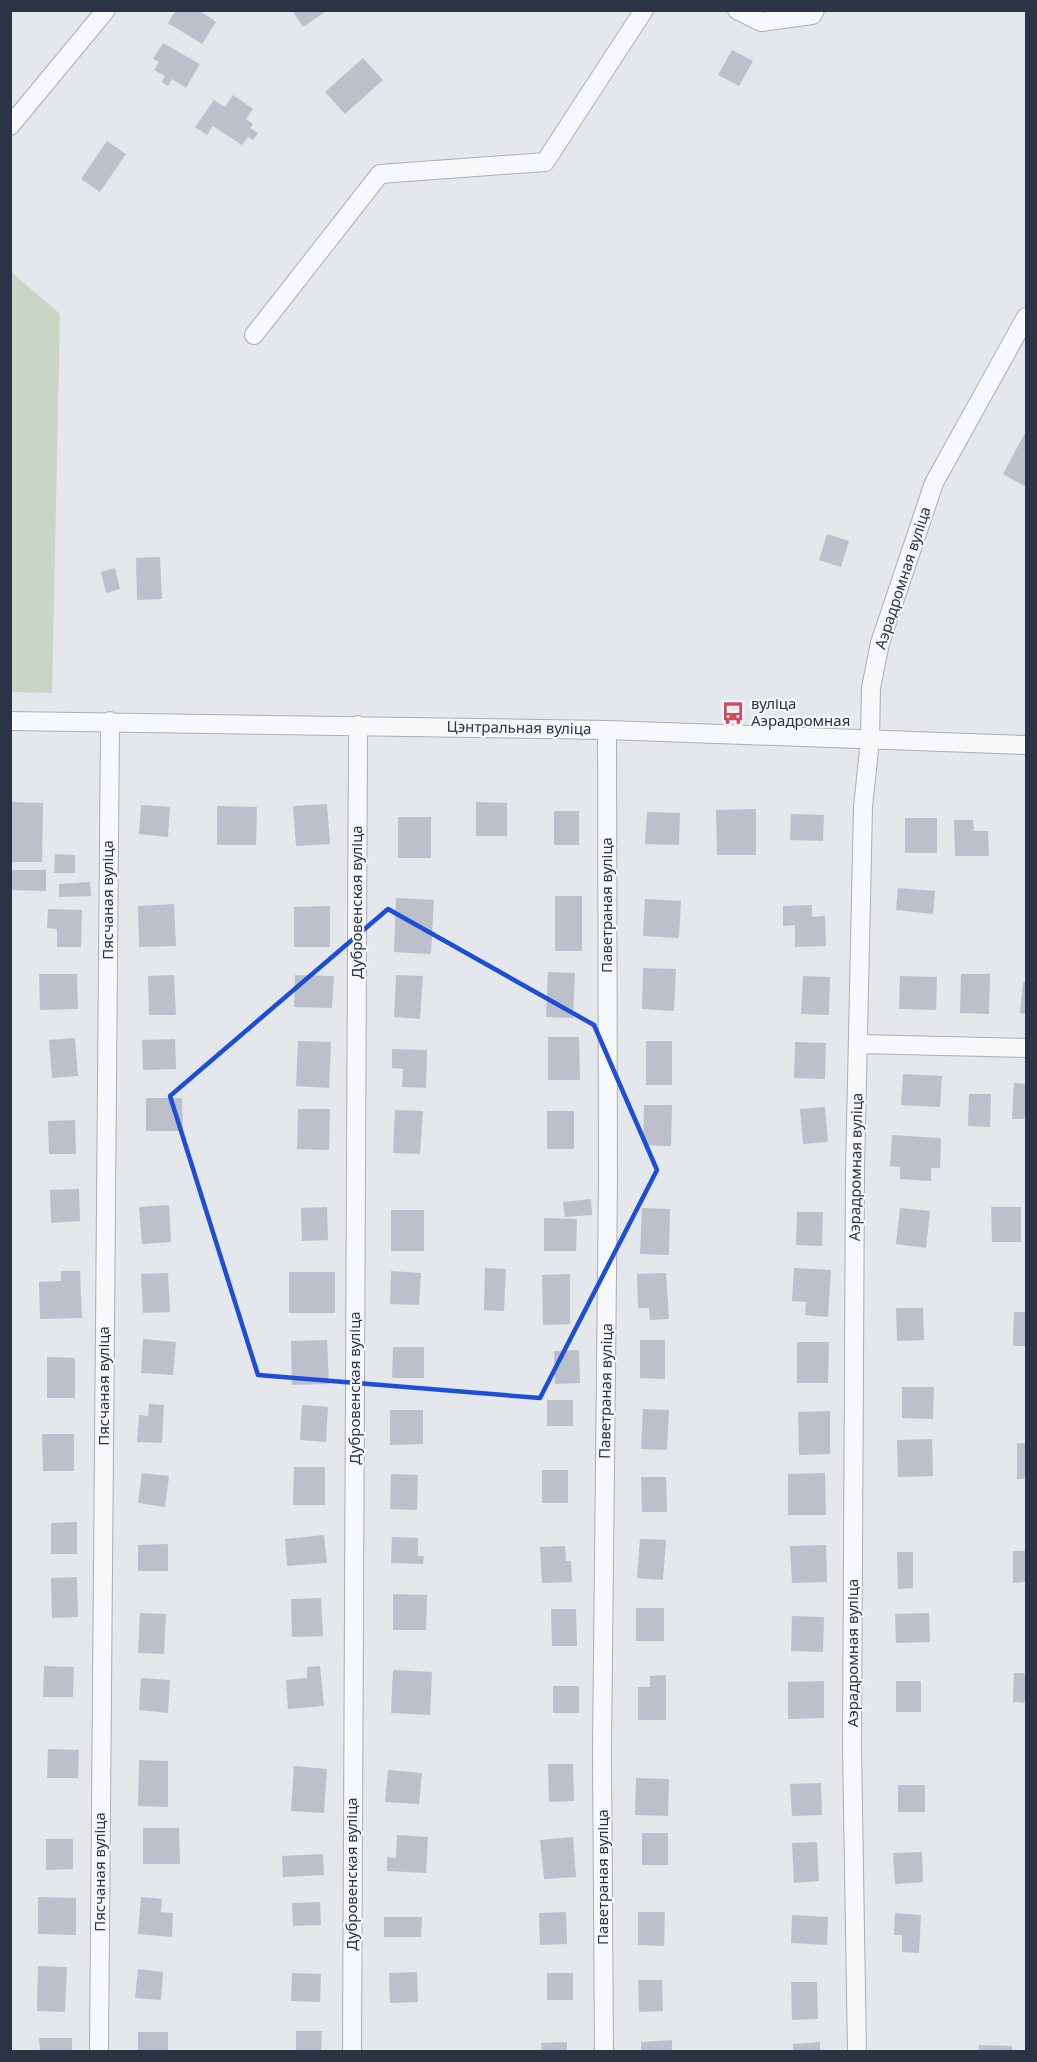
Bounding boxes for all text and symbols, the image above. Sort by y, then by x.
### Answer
street label: Аэрадромная вуліца [870,504,935,651]
place label: вуліца Аэрадромная [751,693,850,730]
bus stop icon: вуліца Аэрадромная [720,700,746,726]
street label: Цэнтральная вуліца [447,716,592,738]
street label: Дубровенская вуліца [346,825,366,979]
street label: Паветраная вуліца [596,837,616,973]
street label: Пясчаная вуліца [97,840,117,960]
street label: Аэрадромная вуліца [844,1093,866,1241]
street label: Дубровенская вуліца [344,1311,364,1465]
street label: Паветраная вуліца [594,1323,616,1459]
street label: Пясчаная вуліца [93,1326,113,1446]
street label: Аэрадромная вуліца [842,1579,862,1727]
street label: Дубровенская вуліца [341,1797,361,1951]
street label: Паветраная вуліца [592,1809,612,1945]
street label: Пясчаная вуліца [89,1812,109,1932]

